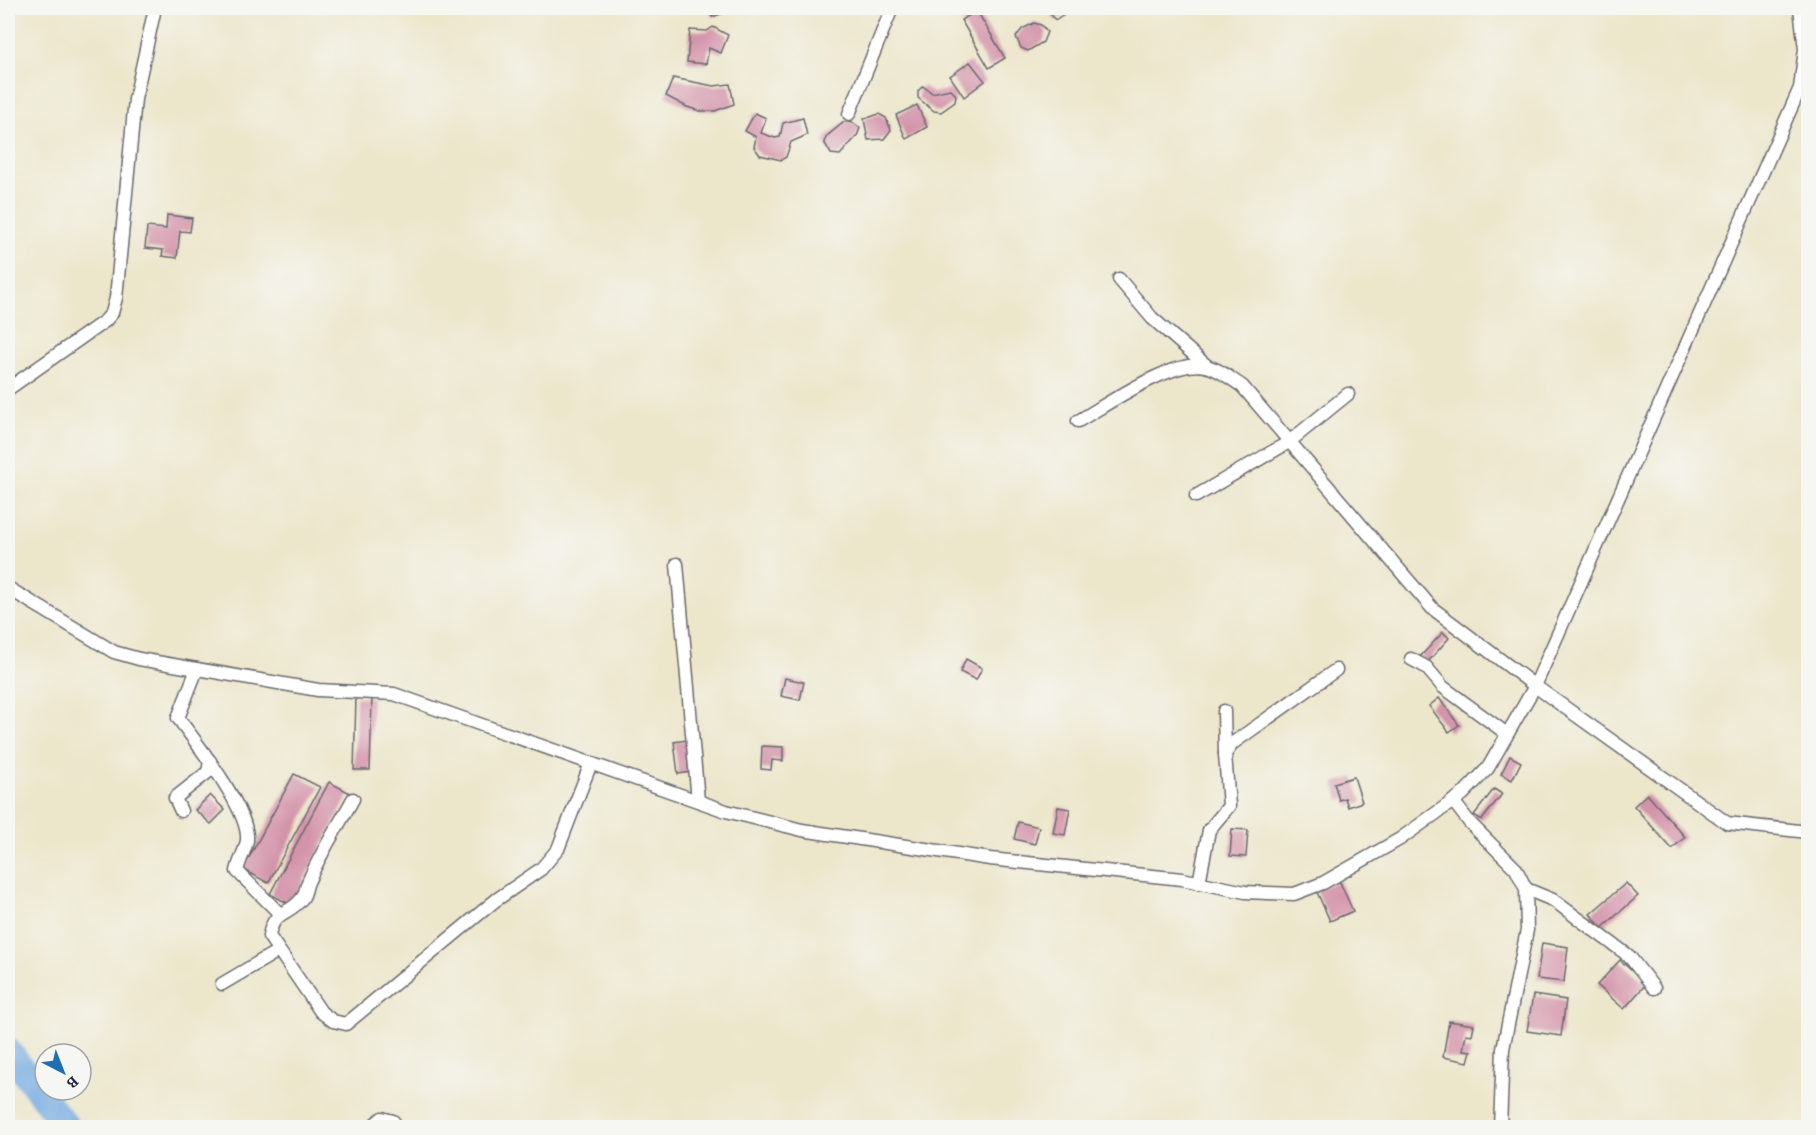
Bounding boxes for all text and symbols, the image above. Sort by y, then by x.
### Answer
north arrow [33,1042,93,1102]
text: B [61,1071,85,1095]

